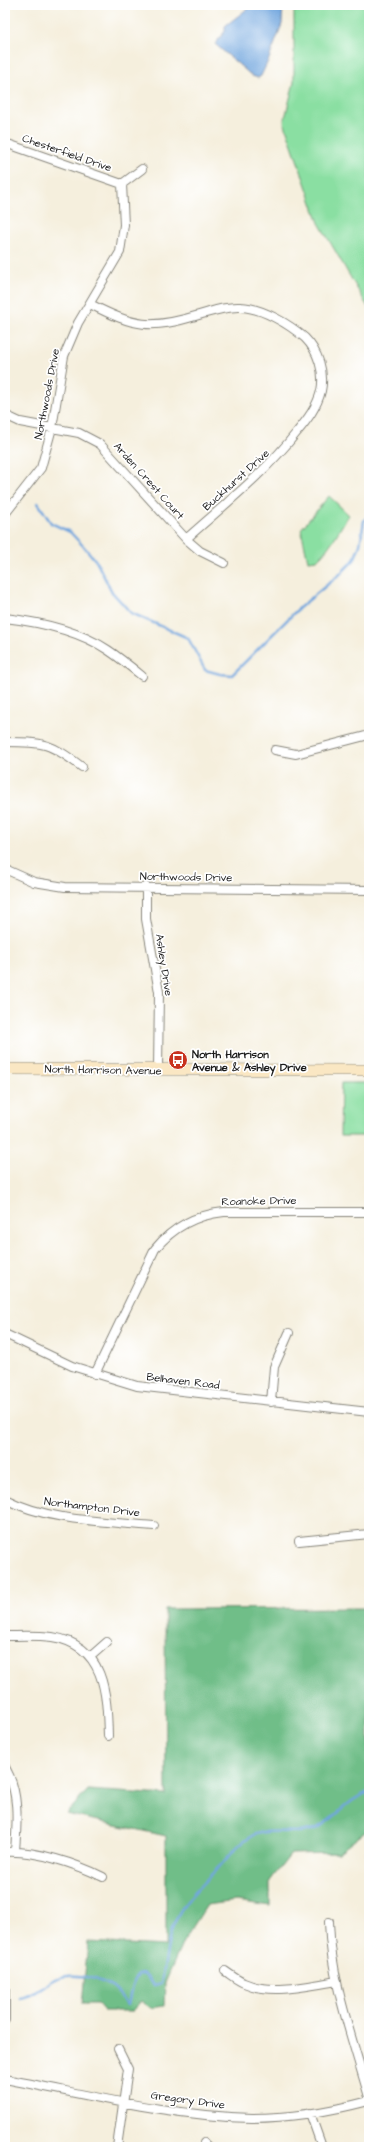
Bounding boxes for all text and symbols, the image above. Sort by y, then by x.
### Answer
street label: Chesterfield Drive [20,131,114,175]
street label: Northwoods Drive [31,347,63,441]
street label: Arden Crest Court [110,439,188,523]
street label: Buckhurst Drive [199,446,273,514]
street label: Northwoods Drive [140,869,232,885]
street label: Ashley Drive [151,933,176,997]
place label: North Harrison Avenue & Ashley Drive [192,1047,307,1077]
bus stop icon: North Harrison Avenue & Ashley Drive [167,1049,189,1071]
street label: North Harrison Avenue [44,1061,162,1079]
street label: Roanoke Drive [221,1193,297,1209]
street label: Belhaven Road [146,1369,221,1393]
street label: Northampton Drive [43,1494,141,1520]
street label: Gregory Drive [150,2087,226,2114]

